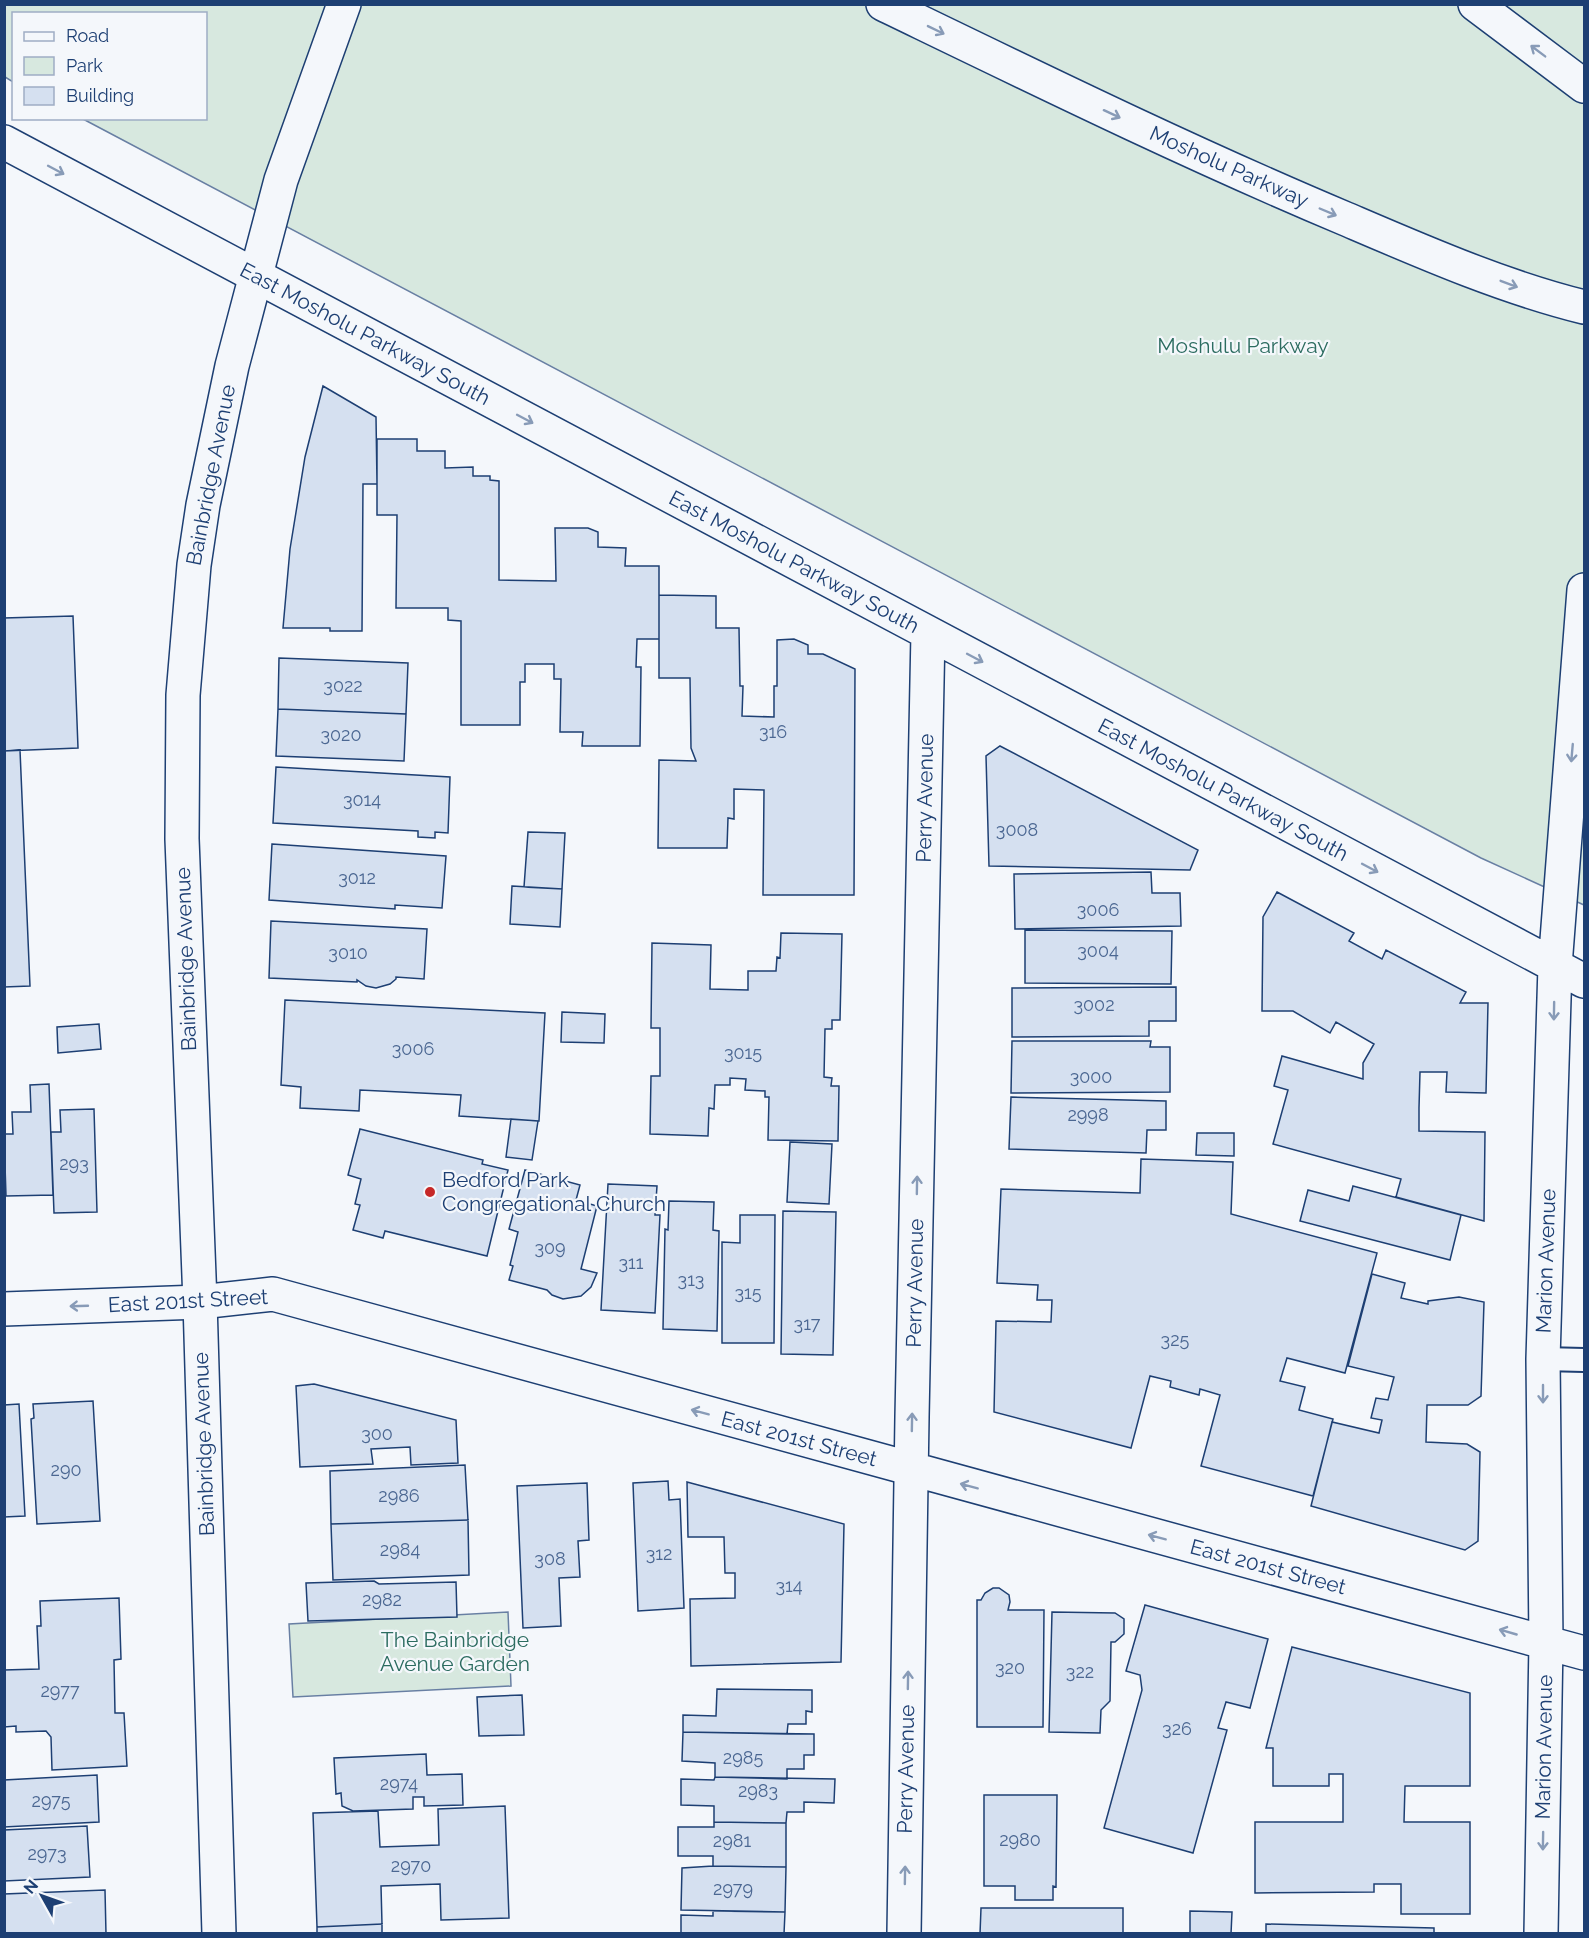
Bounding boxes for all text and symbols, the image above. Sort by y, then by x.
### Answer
legend [12,12,207,120]
one-way arrow [927,24,945,36]
text: Road [66,25,109,46]
one-way arrow [1530,45,1546,57]
text: Park [66,55,103,76]
text: Building [66,85,134,106]
one-way arrow [1102,109,1120,121]
street label: Mosholu Parkway [1146,120,1313,213]
one-way arrow [47,164,64,176]
one-way arrow [1318,207,1336,218]
street label: East Mosholu Parkway South [236,257,495,410]
one-way arrow [1499,279,1518,290]
park label: Moshulu Parkway [1157,333,1329,358]
street label: Bainbridge Avenue [181,382,240,568]
one-way arrow [516,413,533,425]
street label: East Mosholu Parkway South [665,485,924,638]
one-way arrow [966,652,983,664]
house number: 3022 [323,675,363,696]
street label: East Mosholu Parkway South [1094,713,1353,866]
house number: 316 [759,721,787,742]
house number: 3020 [320,724,362,745]
street label: Perry Avenue [911,733,938,863]
one-way arrow [1566,743,1577,763]
house number: 3014 [343,789,381,810]
house number: 3008 [996,819,1038,840]
one-way arrow [1361,862,1378,874]
street label: Bainbridge Avenue [170,867,201,1051]
house number: 3012 [338,867,376,888]
house number: 3006 [1077,899,1119,920]
house number: 3004 [1077,940,1119,961]
house number: 3010 [328,942,368,963]
house number: 3002 [1073,994,1115,1015]
one-way arrow [1548,1000,1560,1020]
house number: 3006 [392,1038,434,1059]
house number: 3015 [724,1042,762,1063]
house number: 3000 [1070,1066,1112,1087]
house number: 2998 [1067,1104,1109,1125]
house number: 293 [59,1153,89,1174]
place label: Bedford Park Congregational Church [442,1167,666,1216]
one-way arrow [911,1176,922,1196]
marker: Bedford Park Congregational Church [423,1185,437,1199]
street label: Marion Avenue [1530,1188,1561,1334]
street label: Perry Avenue [901,1218,928,1348]
house number: 309 [534,1237,566,1258]
house number: 311 [618,1252,644,1273]
house number: 313 [678,1269,704,1290]
house number: 315 [734,1282,762,1303]
street label: East 201st Street [107,1284,269,1317]
one-way arrow [69,1301,89,1312]
house number: 317 [794,1313,821,1334]
house number: 325 [1161,1329,1190,1350]
street label: Bainbridge Avenue [188,1352,219,1536]
one-way arrow [1537,1384,1549,1404]
one-way arrow [691,1405,710,1417]
street label: East 201st Street [718,1406,880,1471]
one-way arrow [906,1413,918,1433]
house number: 300 [361,1423,393,1444]
house number: 290 [51,1459,81,1480]
one-way arrow [960,1480,979,1491]
house number: 2986 [378,1485,420,1506]
one-way arrow [1148,1531,1167,1542]
street label: East 201st Street [1187,1534,1349,1599]
house number: 2984 [380,1539,420,1560]
house number: 312 [646,1543,672,1564]
house number: 308 [534,1548,566,1569]
house number: 314 [775,1575,803,1596]
house number: 2982 [362,1589,402,1610]
one-way arrow [1499,1626,1518,1637]
park label: The Bainbridge Avenue Garden [380,1627,530,1676]
house number: 320 [995,1657,1025,1678]
house number: 322 [1066,1661,1094,1682]
one-way arrow [902,1671,914,1691]
street label: Marion Avenue [1530,1674,1557,1820]
house number: 2977 [40,1680,80,1701]
street label: Perry Avenue [892,1704,919,1834]
house number: 326 [1162,1718,1192,1739]
house number: 2985 [723,1747,763,1768]
house number: 2974 [380,1773,418,1794]
house number: 2983 [738,1780,778,1801]
house number: 2975 [32,1790,71,1811]
house number: 2980 [999,1829,1041,1850]
house number: 2981 [713,1830,751,1851]
one-way arrow [1537,1831,1548,1851]
house number: 2973 [27,1843,67,1864]
house number: 2970 [391,1855,431,1876]
north arrow [12,1866,72,1926]
one-way arrow [899,1866,911,1886]
text: N [20,1876,42,1897]
house number: 2979 [713,1878,753,1899]

